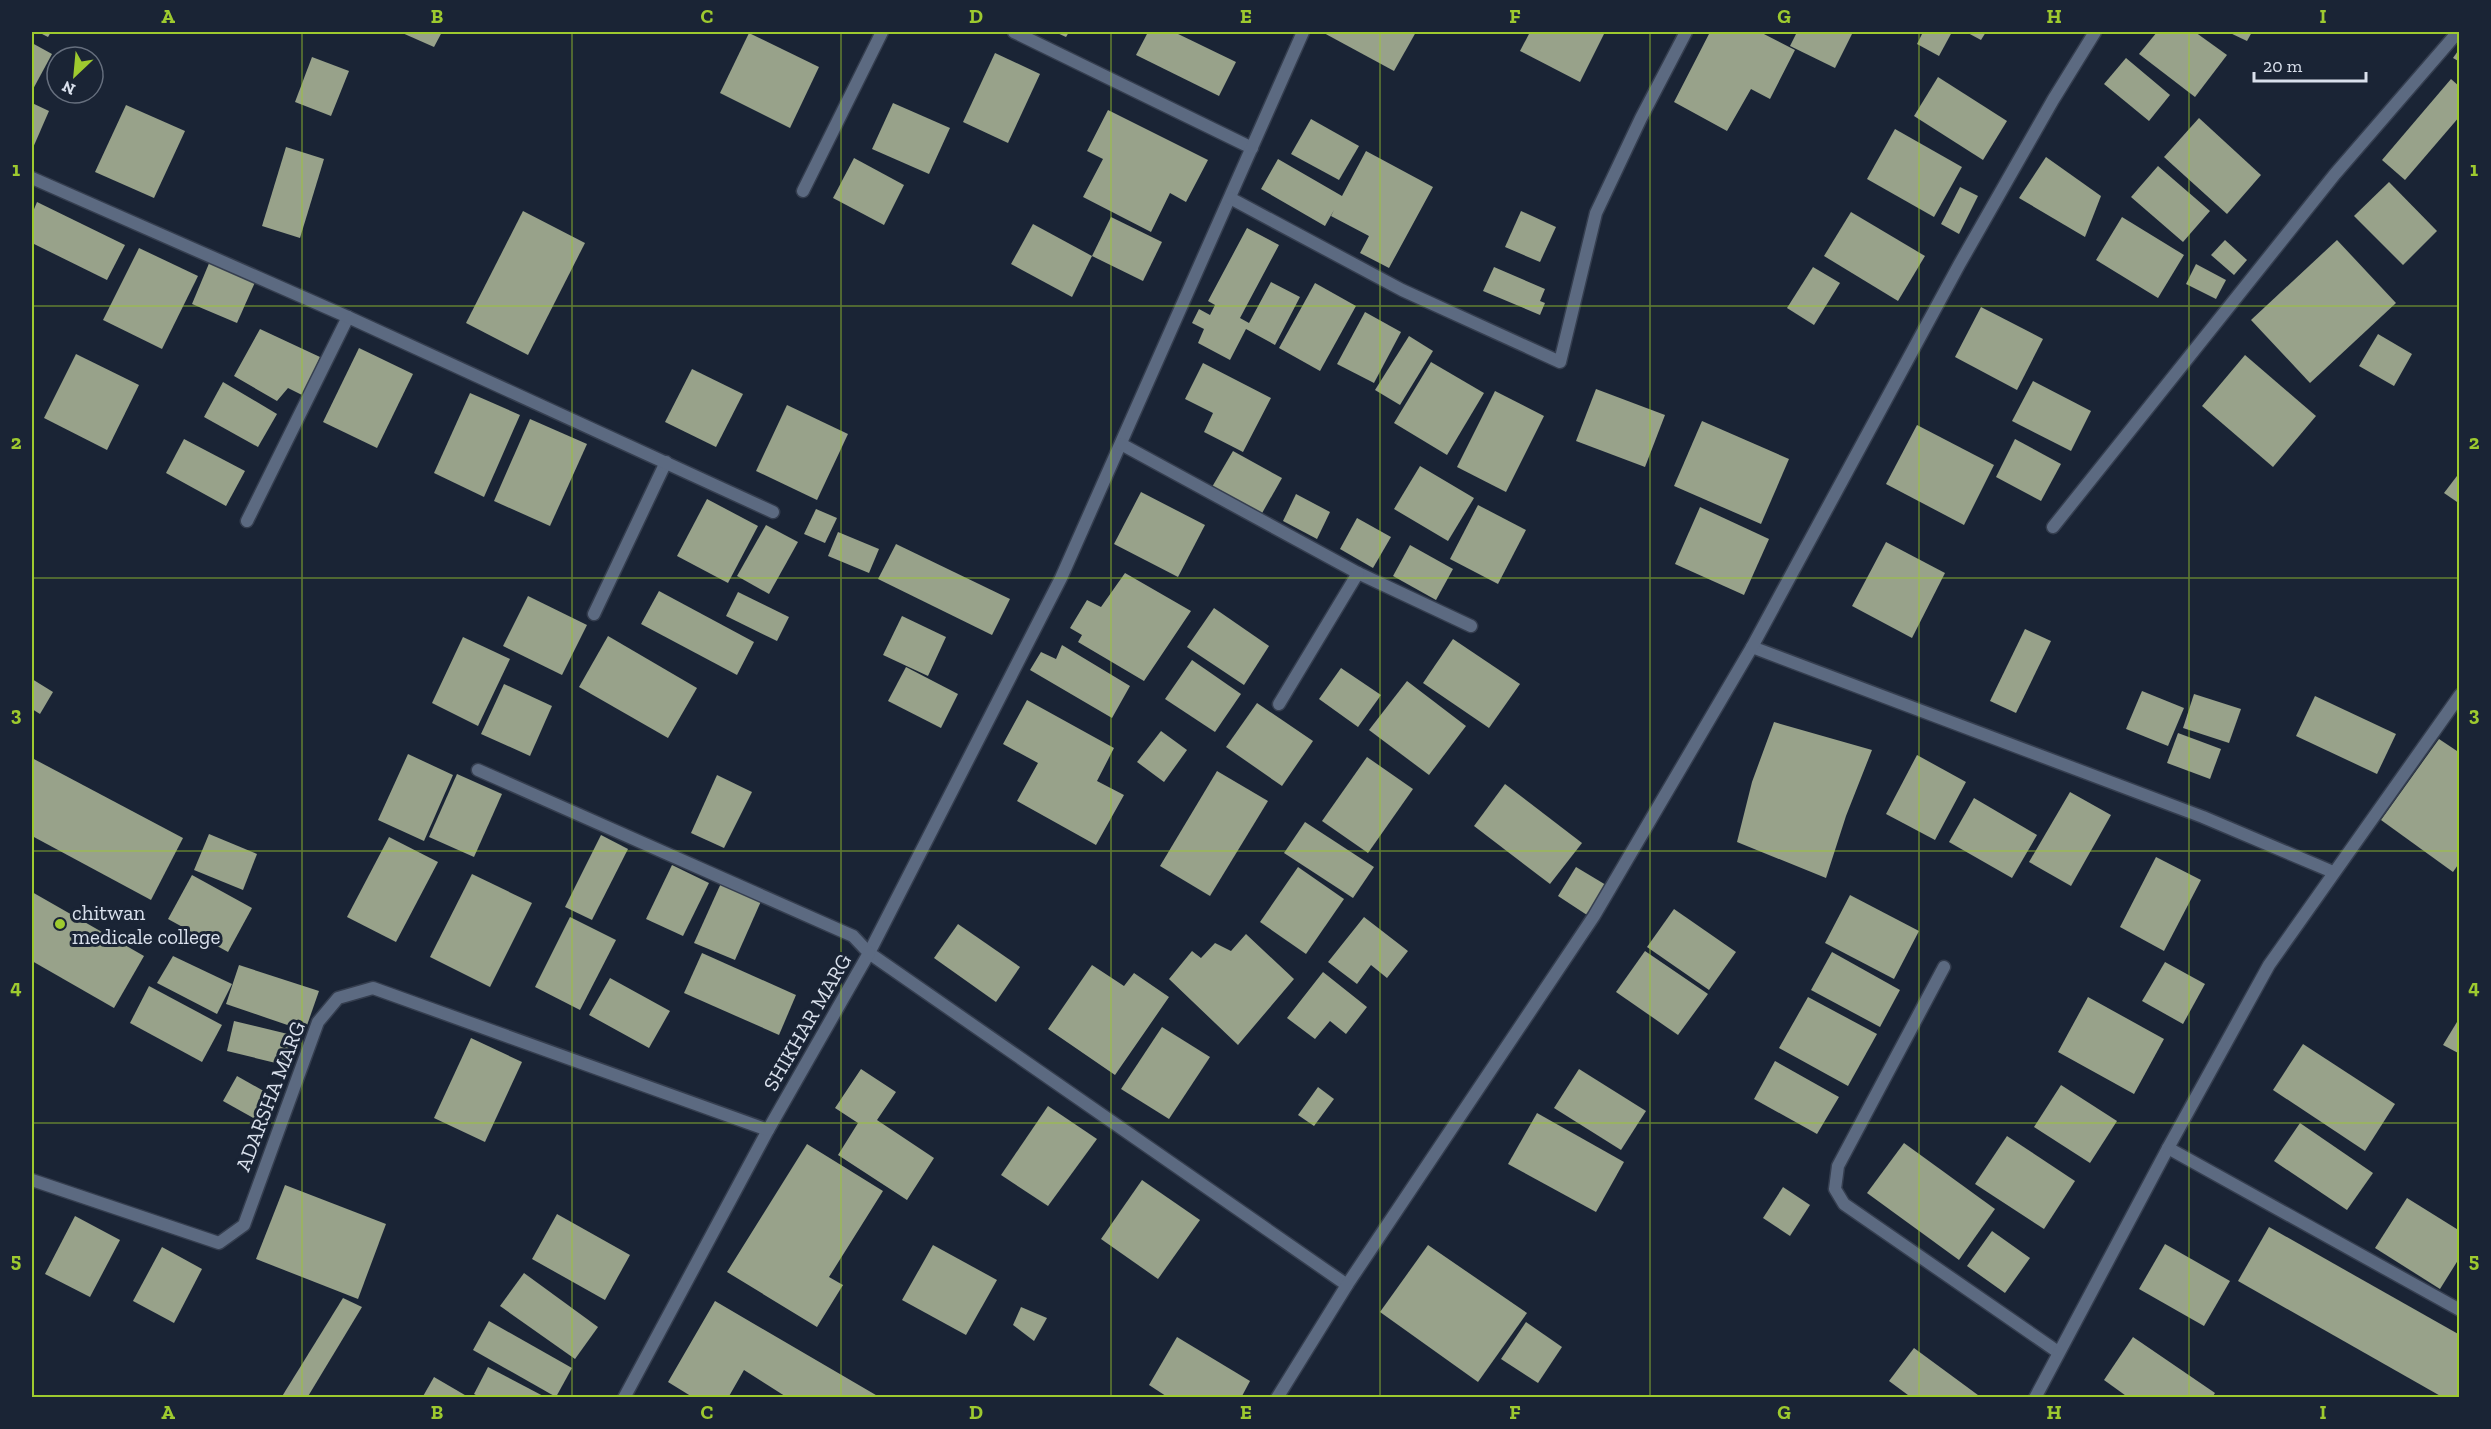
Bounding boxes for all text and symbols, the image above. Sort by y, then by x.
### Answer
text: A [161,4,175,28]
text: B [431,4,443,28]
text: C [701,4,714,28]
text: D [969,4,983,28]
text: E [1240,4,1252,28]
text: F [1509,4,1521,28]
text: G [1777,4,1791,28]
text: H [2046,4,2062,28]
text: I [2319,4,2327,28]
north arrow [45,45,105,105]
scale bar [2254,45,2366,83]
text: 20 m [2263,55,2303,77]
text: N [59,77,78,99]
text: 1 [12,157,20,181]
text: 1 [2470,157,2478,181]
text: 2 [11,430,22,454]
text: 2 [2469,430,2480,454]
text: 3 [11,702,22,726]
text: 3 [2469,702,2480,726]
place label: chitwan medicale college [72,900,220,949]
marker: chitwan medicale college [53,917,67,931]
street label: SHIKHAR MARG [758,949,856,1095]
text: 4 [10,975,22,999]
text: 4 [2468,975,2480,999]
street label: ADARSHA MARG [230,1018,310,1174]
text: 5 [11,1248,21,1272]
text: 5 [2469,1248,2479,1272]
text: A [161,1400,175,1424]
text: B [431,1400,443,1424]
text: C [701,1400,714,1424]
text: D [969,1400,983,1424]
text: E [1240,1400,1252,1424]
text: F [1509,1400,1521,1424]
text: G [1777,1400,1791,1424]
text: H [2046,1400,2062,1424]
text: I [2319,1400,2327,1424]

